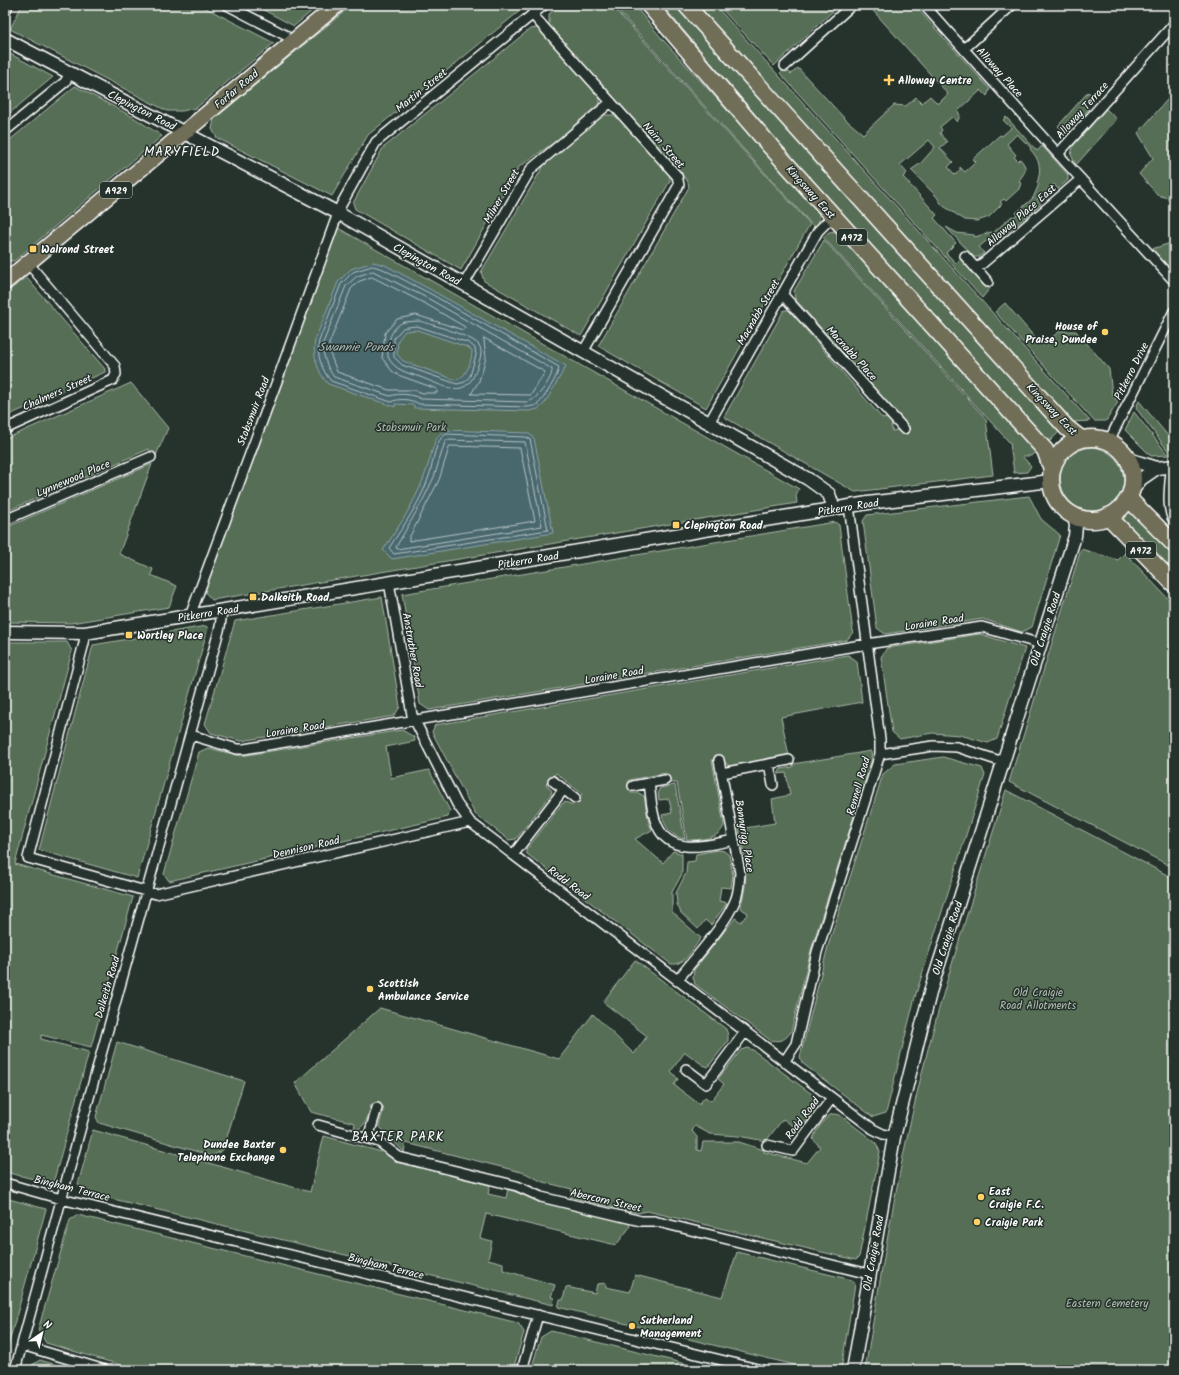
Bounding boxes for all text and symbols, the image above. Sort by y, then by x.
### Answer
street label: Alloway Place [972,43,1027,102]
street label: Martin Street [392,64,452,117]
street label: Forfar Road [210,65,263,114]
place label: Alloway Centre [898,72,972,90]
marker: Alloway Centre [883,74,895,86]
street label: Alloway Terrace [1052,78,1114,144]
street label: Clepington Road [104,86,179,136]
street label: Nairn Street [638,118,689,174]
district label: MARYFIELD [144,142,220,163]
street label: Kingsway East [781,162,840,224]
street label: Milner Street [479,165,525,227]
street label: Alloway Place East [983,180,1061,251]
road number: A929 [100,182,132,198]
road number: A972 [837,229,867,245]
street label: Clepington Road [389,239,464,291]
place label: Walrond Street [41,241,115,259]
marker: Walrond Street [28,244,38,254]
street label: Macnabb Street [733,275,785,349]
place label: House of Praise, Dundee [1025,318,1098,349]
street label: Macnabb Place [821,322,881,386]
marker: House of Praise, Dundee [1100,327,1110,337]
water label: Swannie Ponds [318,338,396,357]
street label: Pitkerro Drive [1110,339,1154,403]
street label: Chalmers Street [20,369,96,416]
street label: Stobsmuir Road [233,374,275,448]
street label: Kingsway East [1021,379,1082,441]
park label: Stobsmuir Park [376,419,447,437]
street label: Lynnewood Place [34,455,113,503]
street label: Pitkerro Road [816,494,881,522]
place label: Clepington Road [684,517,764,535]
marker: Clepington Road [671,520,681,530]
road number: A972 [1126,542,1156,558]
street label: Pitkerro Road [496,547,561,575]
place label: Dalkeith Road [261,589,330,607]
street label: Old Craigie Road [1026,590,1067,669]
marker: Dalkeith Road [248,592,258,602]
street label: Pitkerro Road [176,600,241,628]
street label: Loraine Road [903,609,966,637]
street label: Anstruther Road [397,611,428,689]
place label: Wortley Place [137,627,204,645]
marker: Wortley Place [124,630,134,640]
street label: Loraine Road [583,662,646,690]
street label: Loraine Road [264,716,327,744]
street label: Rennell Road [842,755,876,818]
street label: Bonnyrigg Place [729,798,759,874]
street label: Dennison Road [271,831,342,864]
street label: Rodd Road [543,862,594,906]
street label: Old Craigie Road [928,899,969,978]
street label: Dalkeith Road [90,953,126,1021]
place label: Scottish Ambulance Service [378,975,469,1006]
marker: Scottish Ambulance Service [365,984,375,994]
park label: Old Craigie Road Allotments [1000,984,1076,1015]
street label: Rodd Road [781,1093,825,1144]
district label: BAXTER PARK [352,1127,444,1148]
place label: Dundee Baxter Telephone Exchange [177,1136,276,1167]
marker: Dundee Baxter Telephone Exchange [278,1145,288,1155]
street label: Bingham Terrace [32,1171,112,1207]
place label: East Craigie F.C. [989,1183,1044,1214]
street label: Abercorn Street [568,1184,644,1218]
marker: East Craigie F.C. [976,1192,986,1202]
street label: Old Craigie Road [858,1213,890,1292]
place label: Craigie Park [985,1214,1044,1232]
marker: Craigie Park [972,1217,982,1227]
street label: Bingham Terrace [346,1249,426,1285]
park label: Eastern Cemetery [1066,1295,1149,1313]
place label: Sutherland Management [640,1312,703,1343]
north arrow [22,1313,62,1353]
text: N [39,1316,55,1335]
marker: Sutherland Management [627,1321,637,1331]

